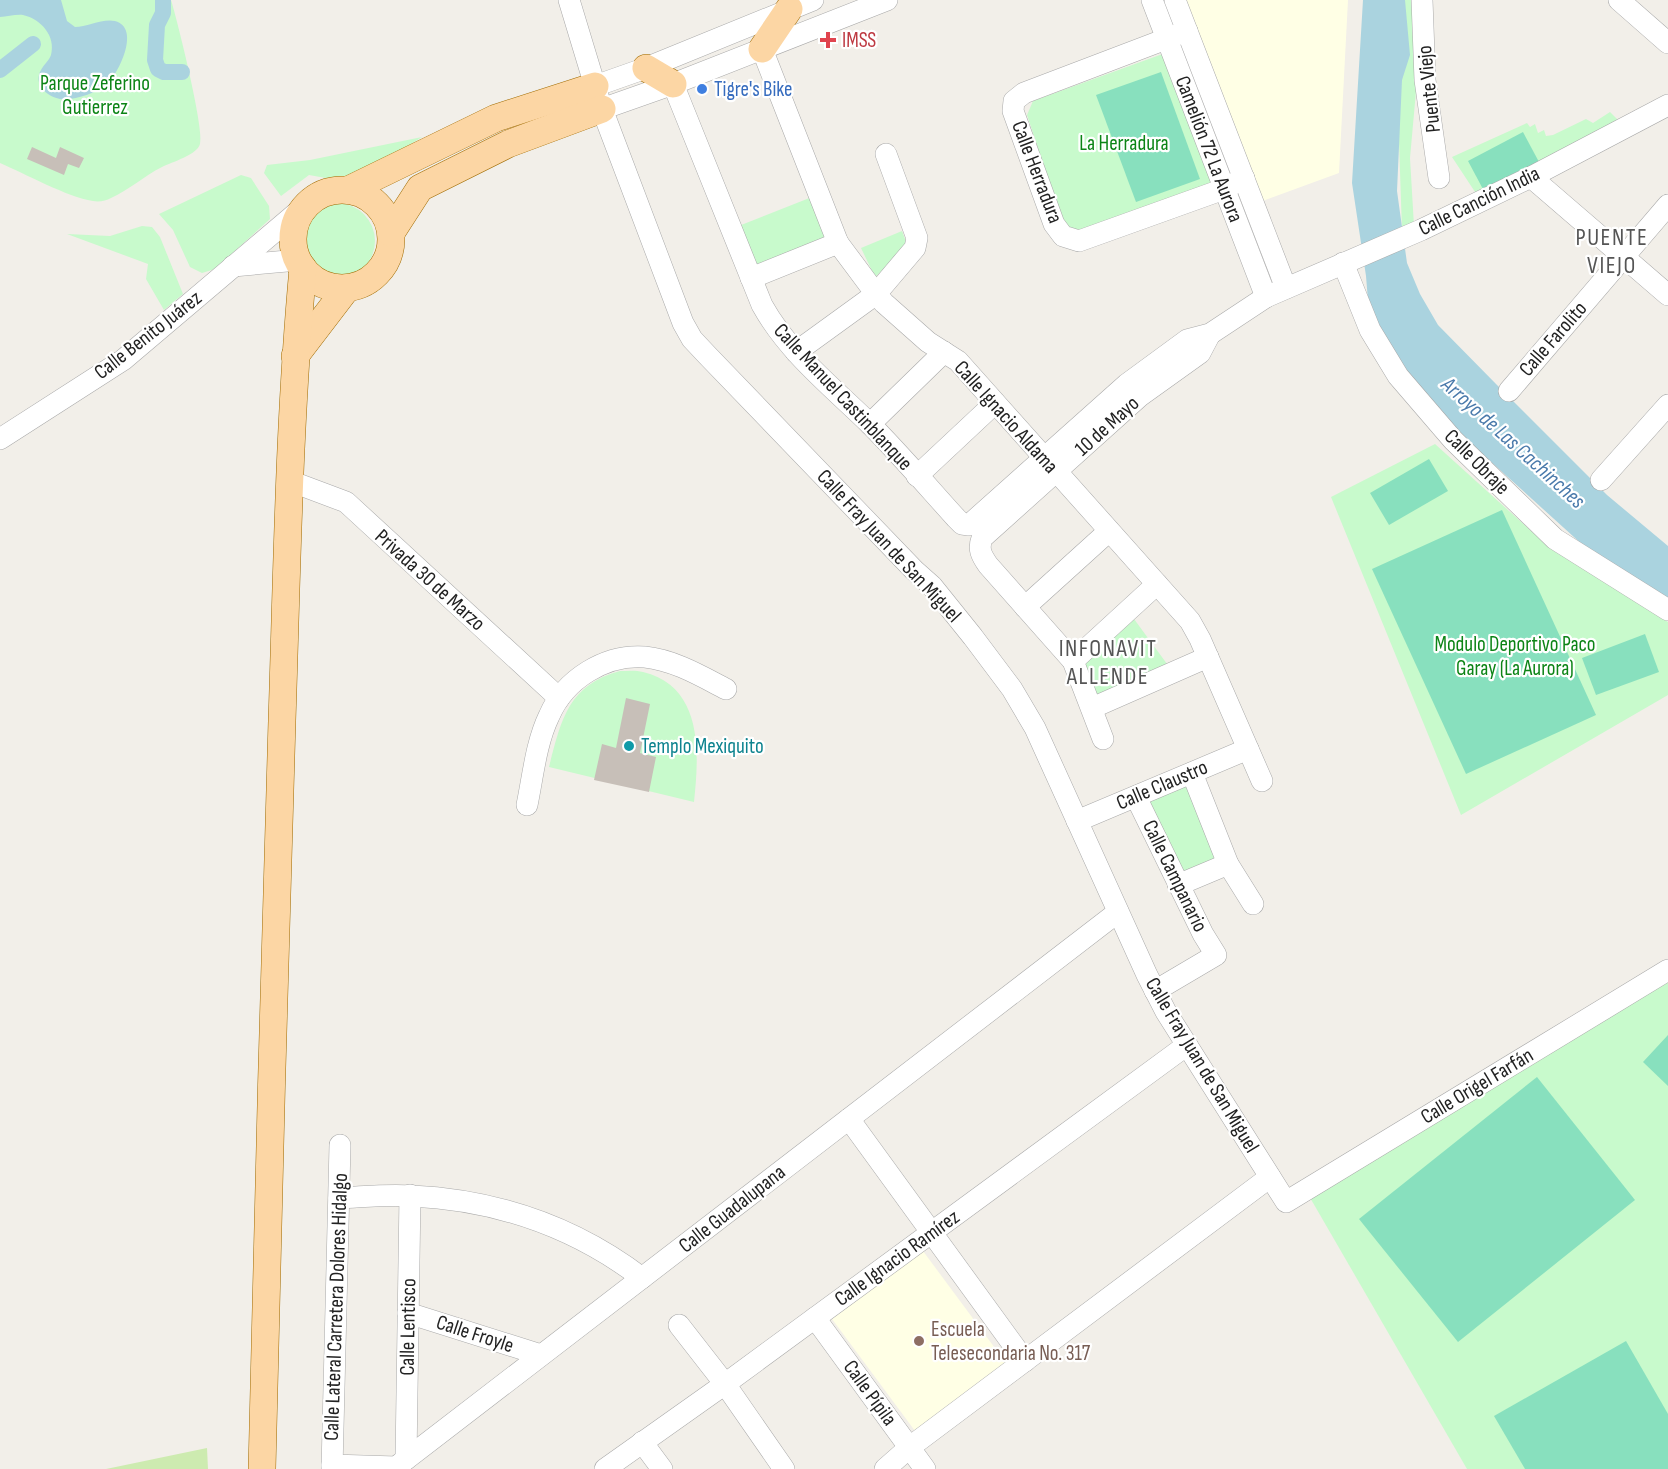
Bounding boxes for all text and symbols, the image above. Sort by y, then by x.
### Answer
place label: IMSS [842,28,876,53]
marker: IMSS [819,31,837,49]
street label: Puente Viejo [1412,44,1446,134]
park label: Parque Zeferino Gutierrez [40,71,150,120]
street label: Camelión 72 La Aurora [1170,72,1248,226]
place label: Tigre's Bike [714,77,793,102]
marker: Tigre's Bike [695,82,709,96]
street label: Calle Herradura [1006,117,1068,227]
park label: La Herradura [1079,131,1169,156]
street label: Calle Canción India [1414,161,1544,241]
district label: PUENTE VIEJO [1576,223,1648,280]
street label: Calle Benito Juárez [89,285,207,385]
street label: Calle Farolito [1514,297,1592,381]
street label: Calle Manuel Castinblanque [768,318,918,476]
street label: Calle Ignacio Aldama [949,355,1063,479]
water label: Arroyo de Las Cachinches [1435,371,1591,515]
street label: 10 de Mayo [1070,391,1144,461]
street label: Calle Obraje [1439,424,1515,500]
street label: Calle Fray Juan de San Miguel [812,464,966,628]
street label: Privada 30 de Marzo [370,524,490,636]
park label: Modulo Deportivo Paco Garay (La Aurora) [1434,632,1596,681]
district label: INFONAVIT ALLENDE [1059,634,1157,691]
place label: Templo Mexiquito [641,734,764,759]
marker: Templo Mexiquito [622,739,636,753]
street label: Calle Claustro [1113,755,1211,815]
street label: Calle Campanario [1137,816,1213,936]
street label: Calle Fray Juan de San Miguel [1140,973,1264,1157]
street label: Calle Origel Farfán [1416,1043,1538,1129]
street label: Calle Guadalupana [674,1160,790,1258]
street label: Calle Lateral Carretera Dolores Hidalgo [319,1173,353,1441]
street label: Calle Ignacio Ramírez [830,1204,965,1312]
street label: Calle Lentisco [395,1278,421,1376]
street label: Calle Froyle [433,1310,517,1358]
place label: Escuela Telesecondaria No. 317 [931,1317,1091,1366]
marker: Escuela Telesecondaria No. 317 [912,1334,926,1348]
street label: Calle Pípila [838,1355,902,1431]

